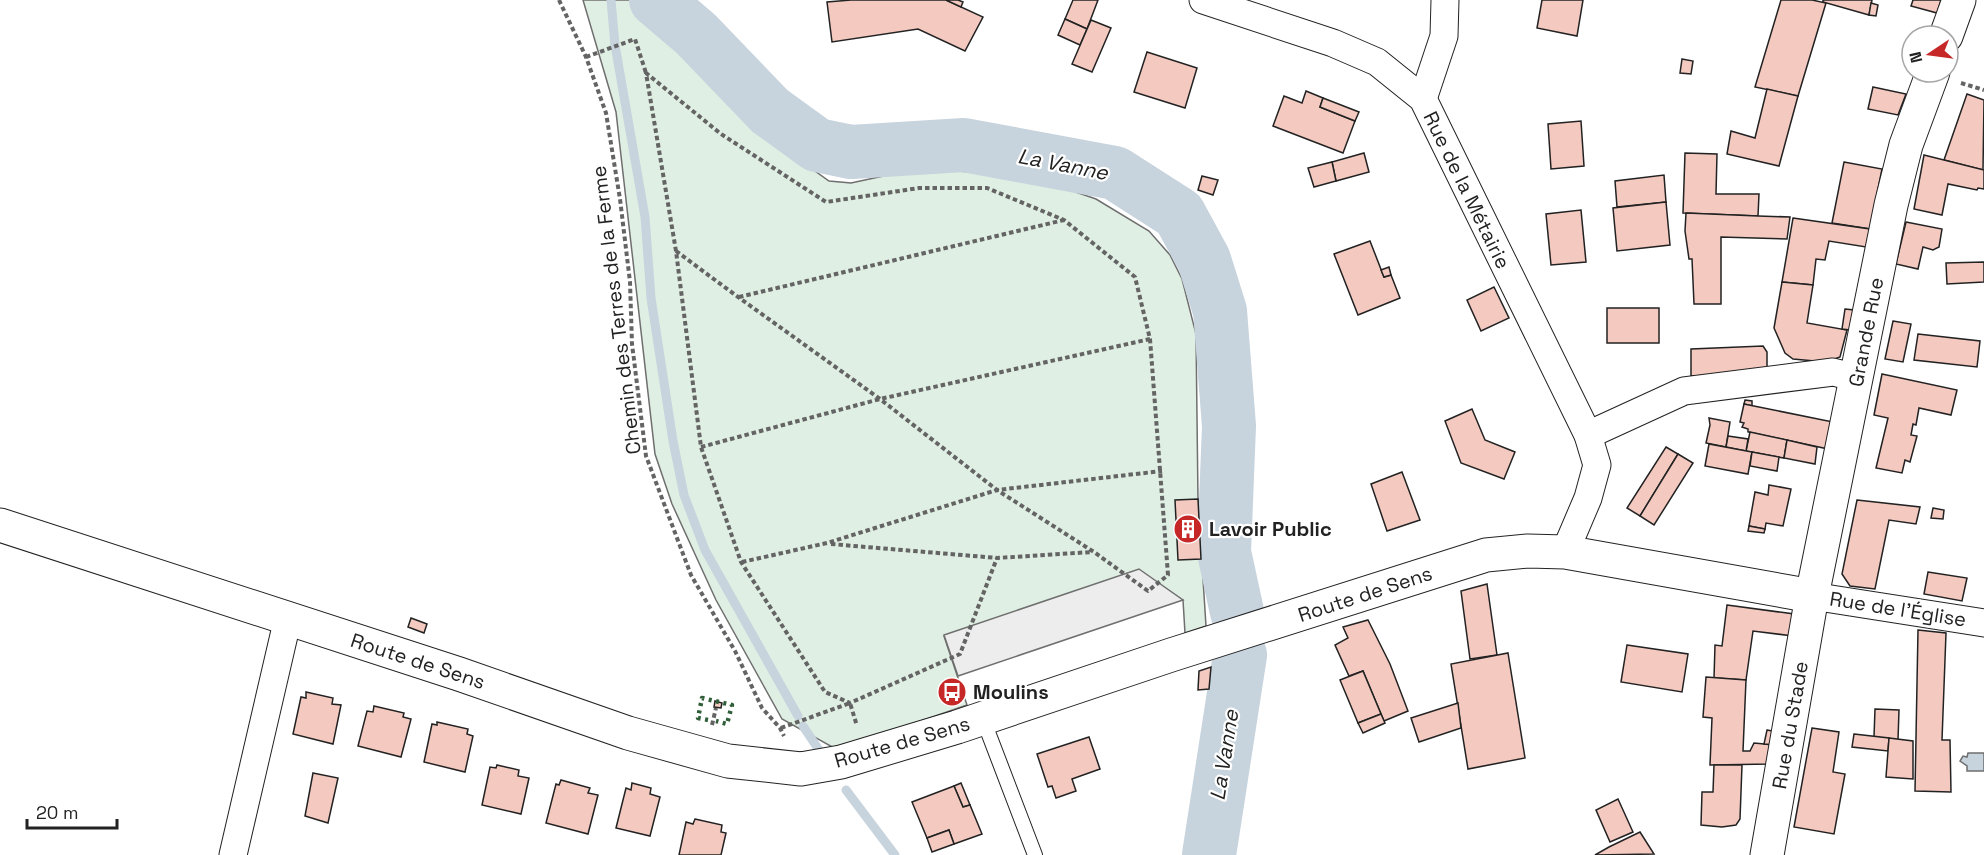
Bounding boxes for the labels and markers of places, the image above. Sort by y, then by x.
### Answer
building icon: Lavoir Public [1172,513,1204,545]
place label: Lavoir Public [1209,516,1332,542]
bus stop icon: Moulins [936,676,968,708]
place label: Moulins [973,679,1049,705]

